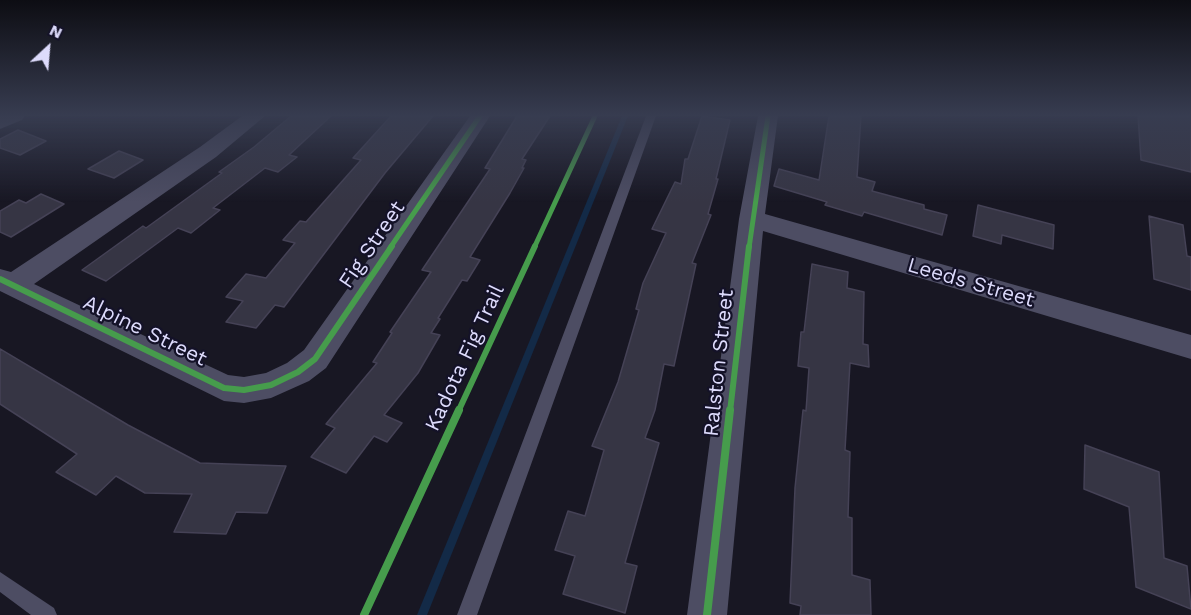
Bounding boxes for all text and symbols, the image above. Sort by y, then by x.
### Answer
north arrow [18,18,78,78]
text: N [47,20,66,43]
street label: Fig Street [334,197,410,293]
street label: Leeds Street [905,253,1037,313]
street label: Kadota Fig Trail [420,281,510,435]
street label: Ralston Street [699,288,739,438]
street label: Alpine Street [79,290,211,372]

